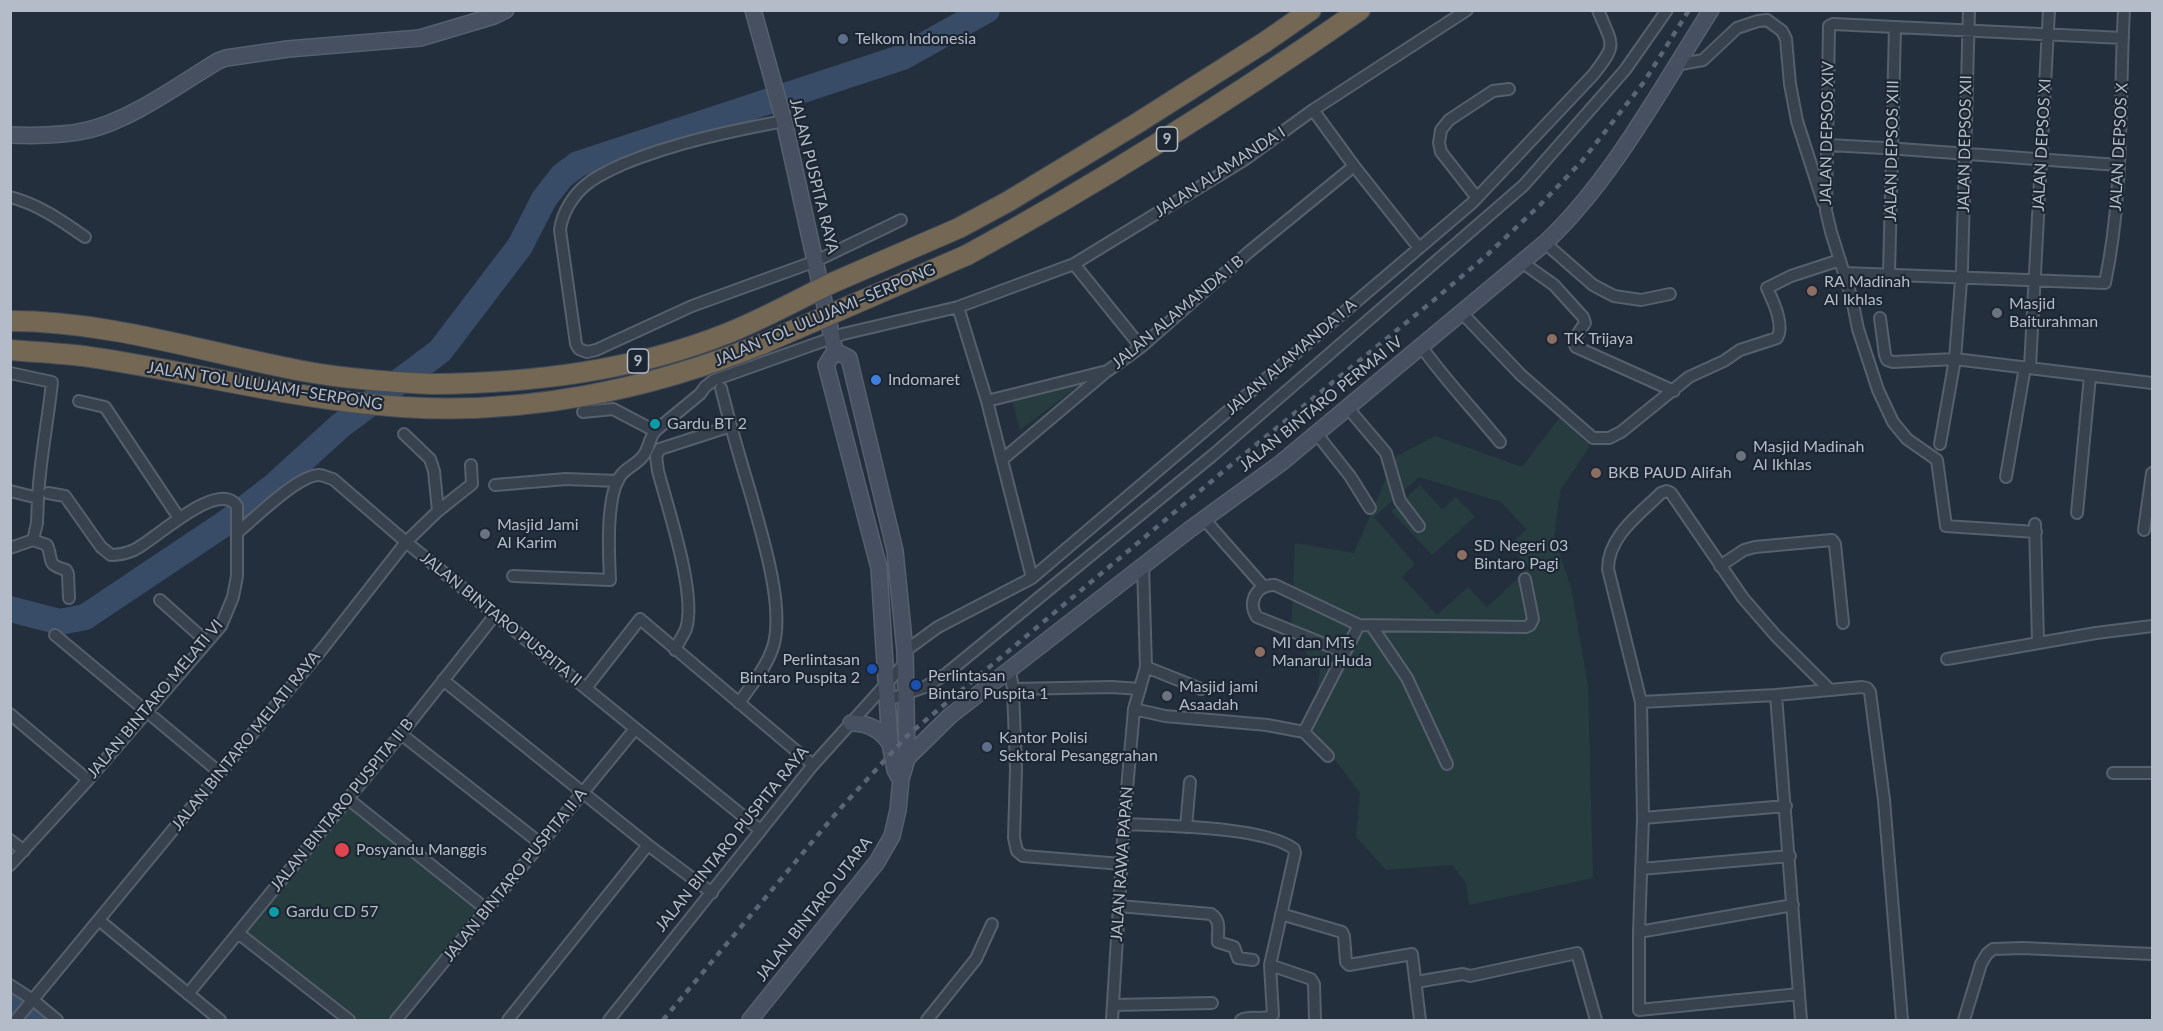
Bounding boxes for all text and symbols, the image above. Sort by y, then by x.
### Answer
place label: Telkom Indonesia [855,29,976,49]
marker: Telkom Indonesia [836,32,850,46]
street label: JALAN DEPSOS XIV [1816,61,1838,205]
street label: JALAN DEPSOS XII [1954,75,1976,213]
street label: JALAN DEPSOS XI [2029,78,2055,212]
street label: JALAN DEPSOS XIII [1881,80,1903,222]
street label: JALAN DEPSOS X [2106,82,2132,212]
street label: JALAN PUSPITA RAYA [785,96,843,256]
street label: JALAN ALAMANDA I [1151,123,1289,221]
road number: 9 [1156,127,1178,151]
street label: JALAN ALAMANDA I B [1108,251,1248,373]
street label: JALAN TOL ULUJAMI–SERPONG [712,260,938,370]
place label: RA Madinah Al Ikhlas [1824,272,1910,310]
marker: RA Madinah Al Ikhlas [1805,284,1819,298]
place label: Masjid Baiturahman [2009,294,2098,332]
street label: JALAN ALAMANDA I A [1222,295,1360,419]
marker: Masjid Baiturahman [1990,306,2004,320]
place label: TK Trijaya [1564,329,1633,349]
street label: JALAN BINTARO PERMAI IV [1236,332,1406,476]
marker: TK Trijaya [1545,332,1559,346]
road number: 9 [628,349,648,373]
street label: JALAN TOL ULUJAMI–SERPONG [146,358,384,414]
place label: Indomaret [888,370,960,390]
marker: Indomaret [869,373,883,387]
place label: Gardu BT 2 [667,414,747,434]
marker: Gardu BT 2 [648,417,662,431]
place label: Masjid Madinah Al Ikhlas [1753,437,1864,475]
marker: Masjid Madinah Al Ikhlas [1734,449,1748,463]
place label: BKB PAUD Alifah [1608,463,1732,483]
marker: BKB PAUD Alifah [1589,466,1603,480]
place label: Masjid Jami Al Karim [497,515,579,553]
marker: Masjid Jami Al Karim [478,527,492,541]
place label: SD Negeri 03 Bintaro Pagi [1474,536,1568,574]
street label: JALAN BINTARO PUSPITA II [416,548,586,690]
marker: SD Negeri 03 Bintaro Pagi [1455,548,1469,562]
street label: JALAN BINTARO MELATI VI [83,616,227,782]
place label: MI dan MTs Manarul Huda [1272,633,1372,671]
marker: MI dan MTs Manarul Huda [1253,645,1267,659]
street label: JALAN BINTARO MELATI RAYA [168,647,324,835]
place label: Perlintasan Bintaro Puspita 2 [740,650,860,688]
marker: Perlintasan Bintaro Puspita 2 [865,662,879,676]
place label: Perlintasan Bintaro Puspita 1 [928,666,1048,704]
place label: Masjid jami Asaadah [1179,677,1258,715]
marker: Perlintasan Bintaro Puspita 1 [909,678,923,692]
marker: Masjid jami Asaadah [1160,689,1174,703]
street label: JALAN BINTARO PUSPITA II B [266,715,418,895]
place label: Kantor Polisi Sektoral Pesanggrahan [999,728,1158,766]
marker: Kantor Polisi Sektoral Pesanggrahan [980,740,994,754]
street label: JALAN BINTARO PUSPITA RAYA [651,743,813,935]
street label: JALAN BINTARO PUSPITA II A [439,785,591,965]
street label: JALAN RAWA PAPAN [1107,786,1137,942]
street label: JALAN BINTARO UTARA [752,833,876,985]
place label: Posyandu Manggis [356,840,487,860]
marker: Posyandu Manggis [333,841,351,859]
place label: Gardu CD 57 [286,902,379,922]
marker: Gardu CD 57 [267,905,281,919]

